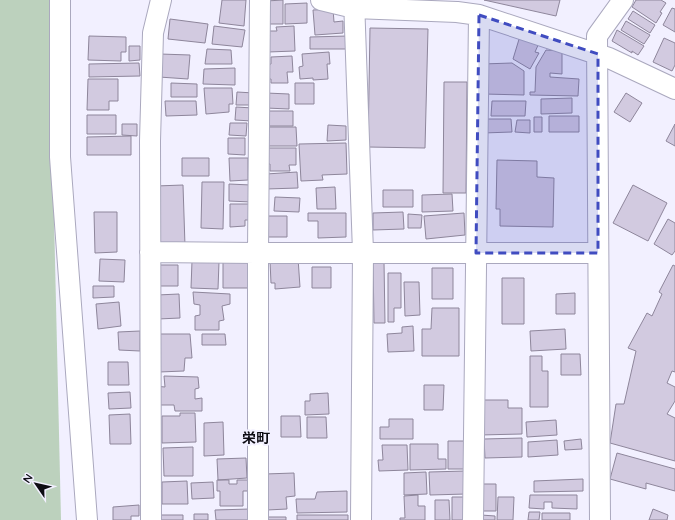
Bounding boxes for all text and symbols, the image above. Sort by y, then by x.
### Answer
district label: 栄町 [242,429,270,447]
north arrow [16,464,56,504]
text: N [20,471,36,486]

